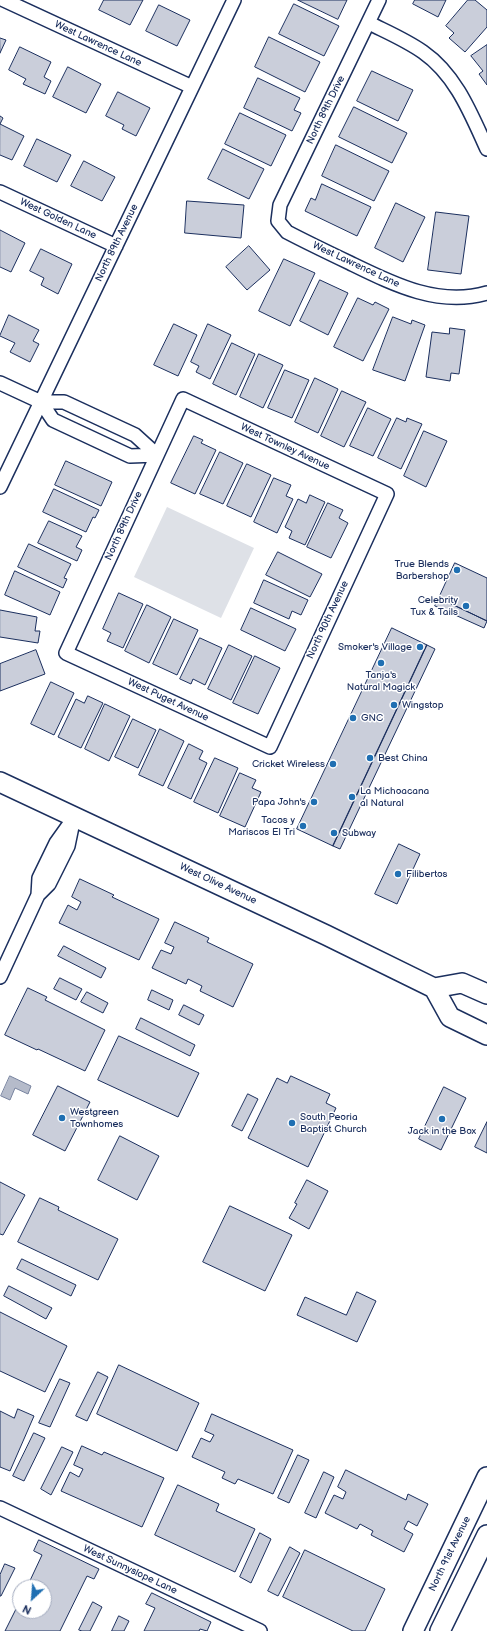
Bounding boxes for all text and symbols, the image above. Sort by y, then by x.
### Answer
street label: West Lawrence Lane [53,19,143,69]
street label: North 89th Drive [304,74,348,146]
street label: West Golden Lane [18,196,98,242]
street label: North 89th Avenue [93,202,141,284]
street label: West Lawrence Lane [311,240,401,290]
street label: West Townley Avenue [239,421,331,473]
street label: North 89th Drive [103,490,145,562]
place label: True Blends Barbershop [394,558,449,582]
marker: True Blends Barbershop [452,565,462,575]
street label: North 90th Avenue [305,579,351,661]
place label: Celebrity Tux & Tails [410,594,458,618]
marker: Celebrity Tux & Tails [461,601,471,611]
place label: Smoker's Village [338,641,412,653]
marker: Smoker's Village [415,642,425,652]
marker: Tanja's Natural Magick [376,658,386,668]
place label: Tanja's Natural Magick [347,669,415,692]
street label: West Puget Avenue [126,676,210,724]
place label: Wingstop [402,699,444,711]
marker: Wingstop [389,700,399,710]
place label: GNC [361,712,383,724]
marker: GNC [348,713,358,723]
place label: Best China [378,752,428,764]
marker: Best China [365,753,375,763]
place label: Cricket Wireless [252,758,325,770]
marker: Cricket Wireless [328,759,338,769]
place label: La Michoacana al Natural [360,785,429,808]
marker: La Michoacana al Natural [347,792,357,802]
place label: Papa John's [252,796,306,808]
marker: Papa John's [309,797,319,807]
place label: Tacos y Mariscos El Tri [228,814,295,838]
marker: Tacos y Mariscos El Tri [298,821,308,831]
place label: Subway [342,827,376,839]
marker: Subway [329,828,339,838]
street label: West Olive Avenue [177,861,259,907]
place label: Filibertos [406,868,448,880]
marker: Filibertos [393,869,403,879]
place label: Westgreen Townhomes [70,1106,123,1130]
place label: South Peoria Baptist Church [300,1111,367,1134]
marker: Westgreen Townhomes [57,1113,67,1123]
marker: Jack in the Box [437,1114,447,1124]
marker: South Peoria Baptist Church [287,1118,297,1128]
place label: Jack in the Box [408,1125,476,1137]
street label: North 91st Avenue [427,1514,473,1594]
street label: West Sunnyslope Lane [81,1543,179,1597]
north arrow [12,1579,52,1619]
text: N [20,1602,34,1617]

